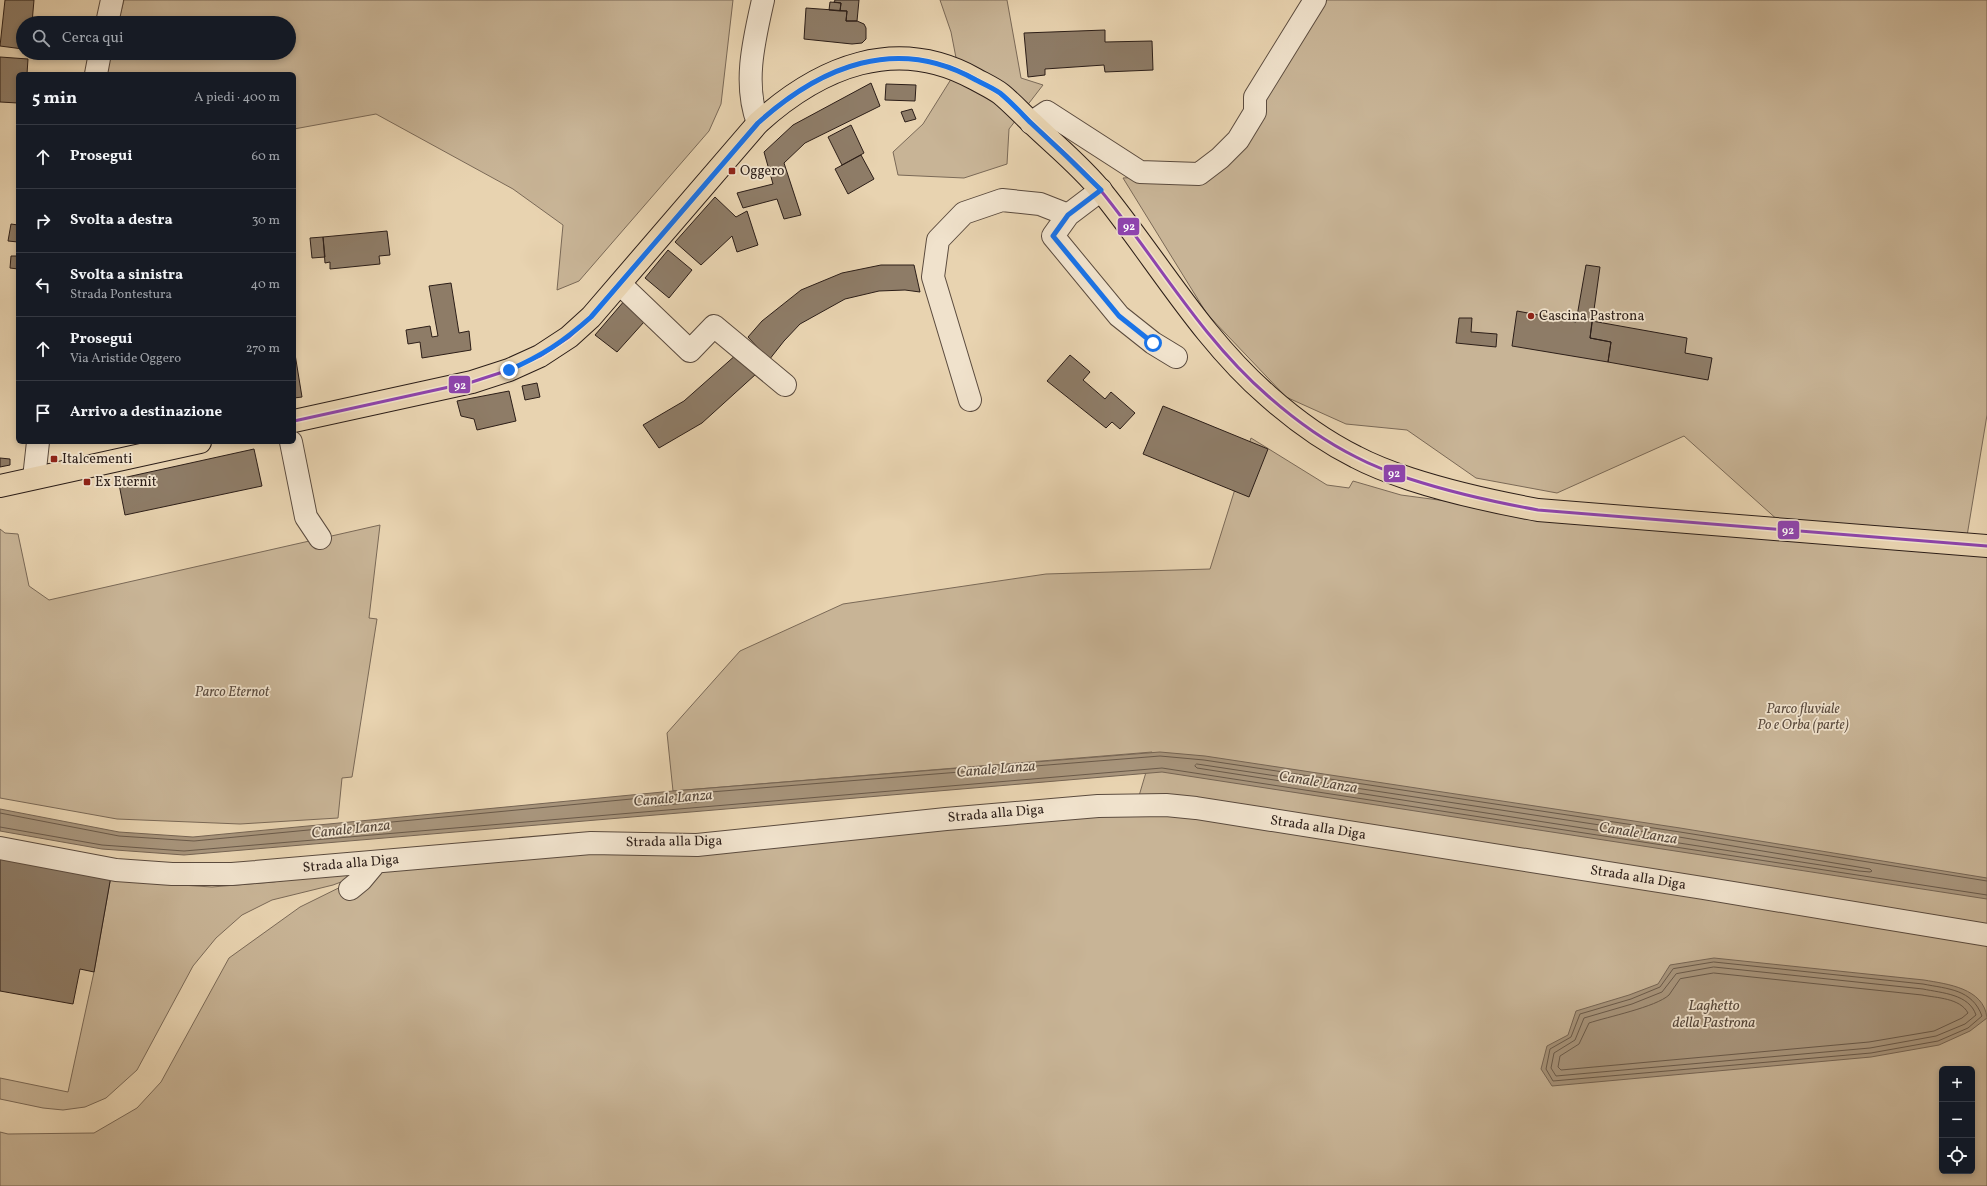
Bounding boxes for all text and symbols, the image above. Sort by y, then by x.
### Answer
search box [16,16,296,60]
icon: search [30,27,52,49]
text: Cerca qui [62,28,124,49]
text: 5 min [32,87,77,110]
text: A piedi · 400 m [194,89,280,107]
icon: ahead [32,146,54,168]
text: Prosegui [70,146,133,167]
text: 60 m [252,148,280,166]
place label: Oggero [740,162,785,181]
marker: Oggero [727,166,737,176]
icon: right [32,210,54,232]
text: Svolta a destra [70,210,173,231]
text: 30 m [252,212,280,230]
line badge: 92 [1117,217,1140,236]
text: 92 [1123,220,1135,235]
text: Svolta a sinistra [70,265,183,286]
icon: left [32,274,54,296]
text: 40 m [251,276,280,294]
text: Strada Pontestura [70,286,172,304]
place label: Cascina Pastrona [1539,307,1644,326]
marker: Cascina Pastrona [1526,311,1536,321]
text: Prosegui [70,329,133,350]
route start [1144,334,1162,352]
icon: ahead [32,338,54,360]
text: 270 m [246,340,280,358]
text: Via Aristide Oggero [70,350,181,368]
route end [500,361,518,379]
line badge: 92 [448,375,471,394]
text: 92 [454,379,466,394]
icon: arrive [32,402,54,424]
text: Arrivo a destinazione [70,402,222,423]
place label: Italcementi [62,450,132,469]
marker: Italcementi [49,454,59,464]
line badge: 92 [1383,464,1406,483]
text: 92 [1388,467,1400,482]
place label: Ex Eternit [95,473,157,492]
marker: Ex Eternit [82,477,92,487]
line badge: 92 [1777,520,1800,540]
text: 92 [1782,524,1794,539]
park label: Parco Eternot [195,683,270,702]
park label: Parco fluviale Po e Orba (parte) [1757,700,1849,735]
water label: Canale Lanza [955,756,1037,784]
water label: Canale Lanza [1277,766,1359,800]
water label: Canale Lanza [632,785,714,813]
street label: Strada alla Diga [947,800,1045,828]
street label: Strada alla Diga [1269,811,1367,845]
water label: Canale Lanza [310,815,392,845]
water label: Canale Lanza [1597,817,1679,851]
street label: Strada alla Diga [625,832,723,852]
street label: Strada alla Diga [302,850,400,878]
street label: Strada alla Diga [1589,861,1687,895]
water label: Laghetto della Pastrona [1673,996,1755,1034]
map controls [1939,1066,1975,1174]
button: + [1939,1066,1975,1102]
button: − [1939,1102,1975,1138]
button: locate [1939,1138,1975,1174]

